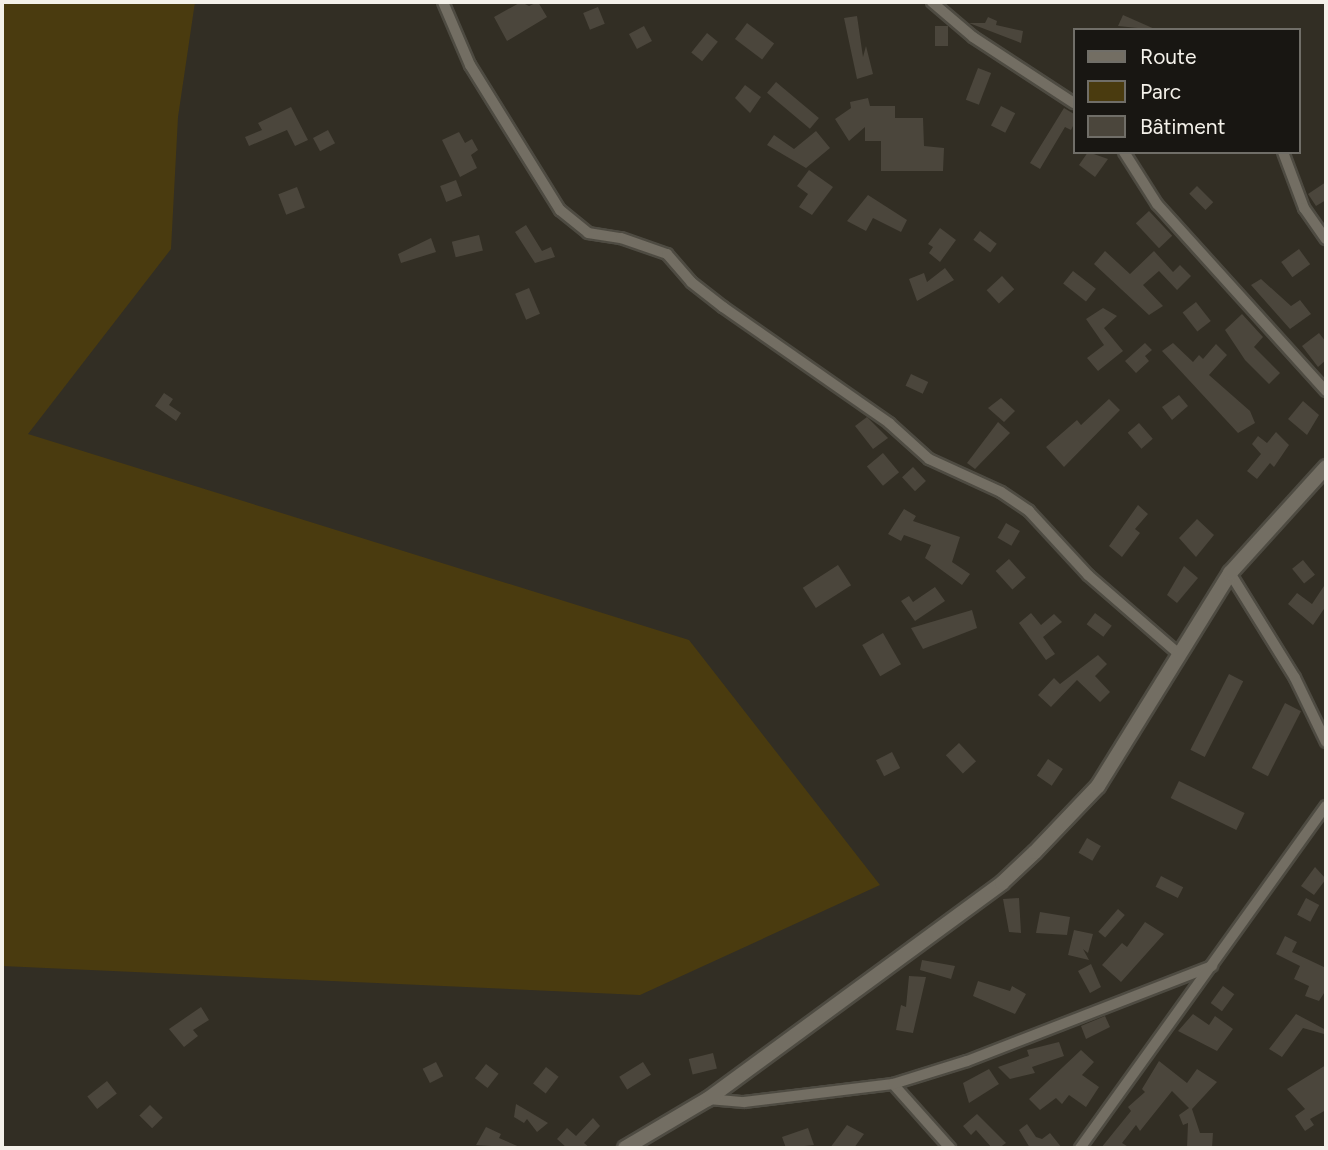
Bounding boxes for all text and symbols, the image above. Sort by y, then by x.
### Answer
legend [1072,28,1300,154]
text: Route [1140,44,1196,69]
text: Parc [1140,79,1181,104]
text: Bâtiment [1140,114,1225,139]

